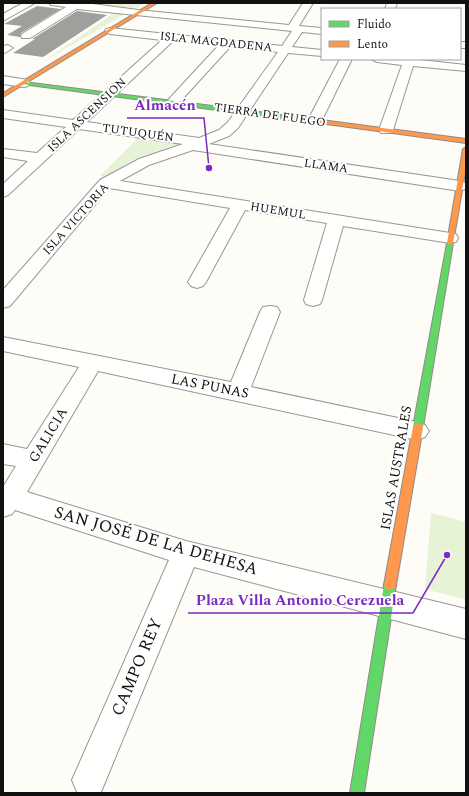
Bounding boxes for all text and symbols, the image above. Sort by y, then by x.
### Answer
legend [321,8,461,60]
text: Fluido [357,15,391,34]
street label: ISLA MAGDADENA [159,27,273,57]
text: Lento [357,35,388,54]
street label: ISLA ASCENSION [43,73,131,157]
callout: Almacén [127,91,204,118]
text: Almacén [134,94,196,117]
street label: TIERRA DE FUEGO [213,98,327,132]
street label: TUTUQUÉN [101,119,175,147]
street label: LLAMA [303,154,349,178]
street label: ISLA VICTORIA [38,179,114,259]
street label: HUEMUL [249,197,307,225]
street label: LAS PUNAS [169,368,251,404]
street label: GALICIA [23,403,73,467]
street label: ISLAS AUSTRALES [375,404,417,532]
street label: SAN JOSÉ DE LA DEHESA [51,499,261,583]
callout: Plaza Villa Antonio Cerezuela [188,586,413,613]
text: Plaza Villa Antonio Cerezuela [196,589,405,612]
street label: CAMPO REY [105,614,169,720]

